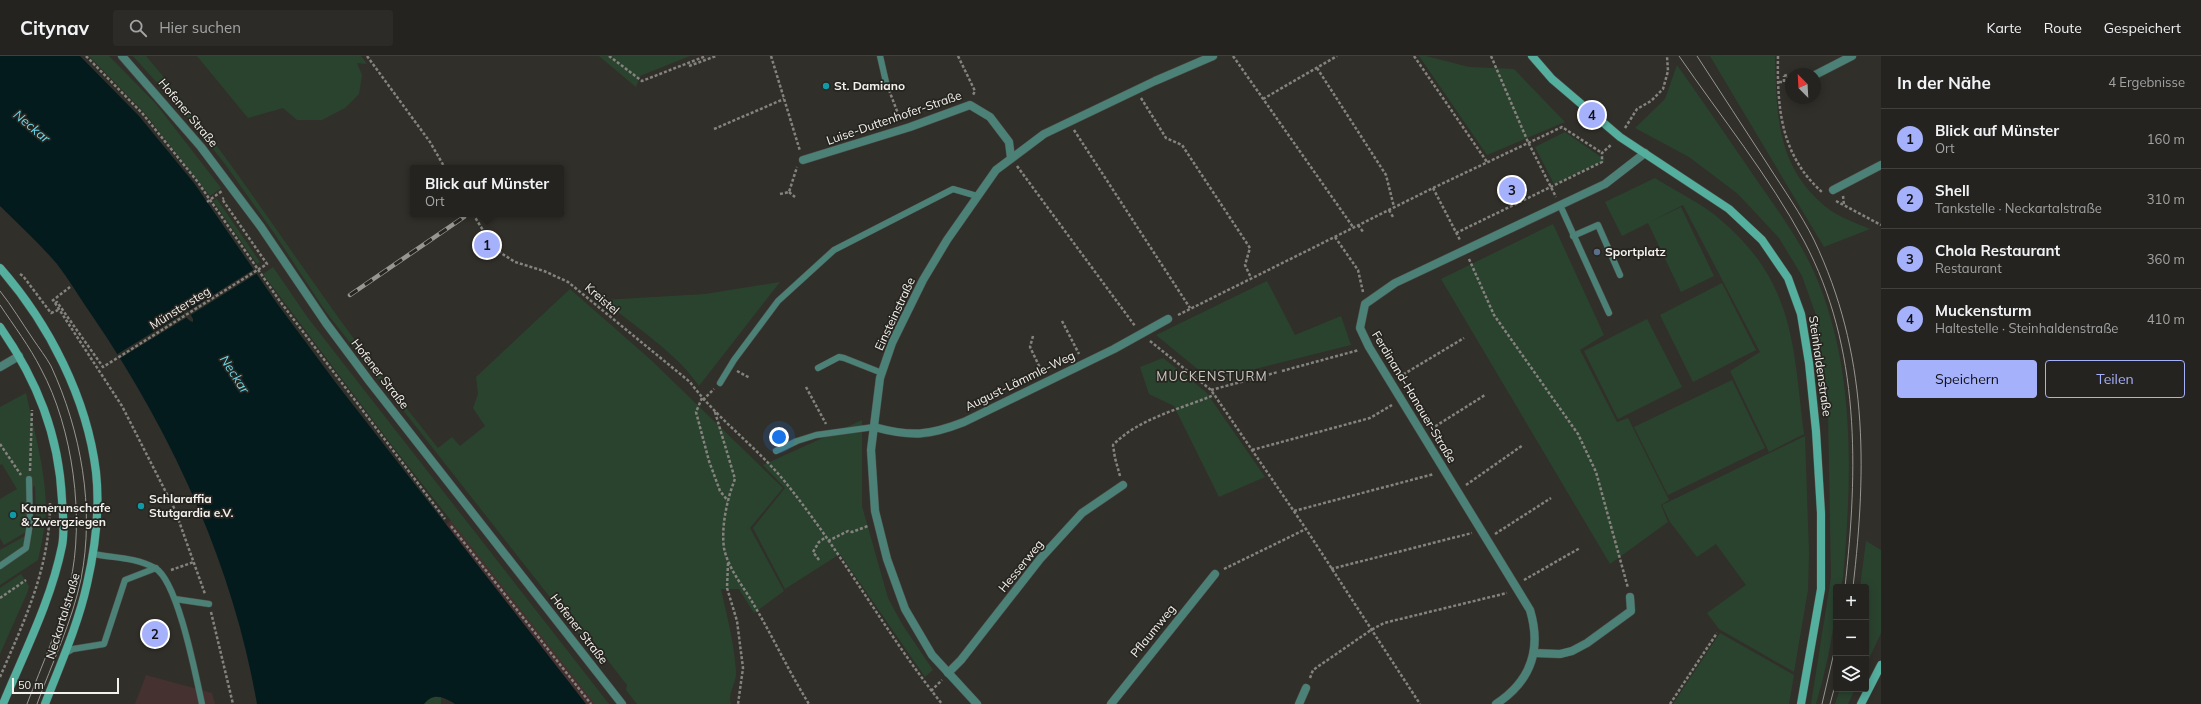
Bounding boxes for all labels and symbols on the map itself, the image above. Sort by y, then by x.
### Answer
north arrow [1785,68,1821,104]
street label: Hofener Straße [155,75,221,150]
place label: St. Damiano [834,78,905,93]
marker: St. Damiano [821,81,831,91]
street label: Luise-Duttenhofer-Straße [824,87,963,148]
pin: 4 [1579,100,1605,130]
water label: Neckar [11,106,54,147]
pin: 3 [1499,175,1525,205]
pin: 1 [474,230,500,260]
place label: Sportplatz [1605,244,1666,259]
marker: Sportplatz [1592,247,1602,257]
street label: Einsteinstraße [871,275,918,353]
street label: Kreistel [582,280,623,318]
street label: Münstersteg [147,283,213,332]
street label: Steinhaldenstraße [1806,315,1835,417]
street label: Ferdinand-Hanauer-Straße [1369,328,1460,465]
street label: Hofener Straße [348,336,412,412]
street label: August-Lämmle-Weg [962,347,1077,414]
water label: Neckar [217,352,254,397]
district label: MUCKENSTURM [1156,368,1268,384]
your location [769,427,789,447]
place label: Schlaraffia Stutgardia e.V. [149,491,234,520]
place label: Kamerunschafe & Zwergziegen [21,500,111,529]
marker: Schlaraffia Stutgardia e.V. [136,501,146,511]
marker: Kamerunschafe & Zwergziegen [8,510,18,520]
street label: Hesserweg [995,536,1046,595]
street label: Neckartalstraße [42,571,83,661]
street label: Hofener Straße [547,591,611,667]
street label: Pflaumweg [1127,601,1178,660]
pin: 2 [142,619,168,649]
scale bar [12,676,119,695]

